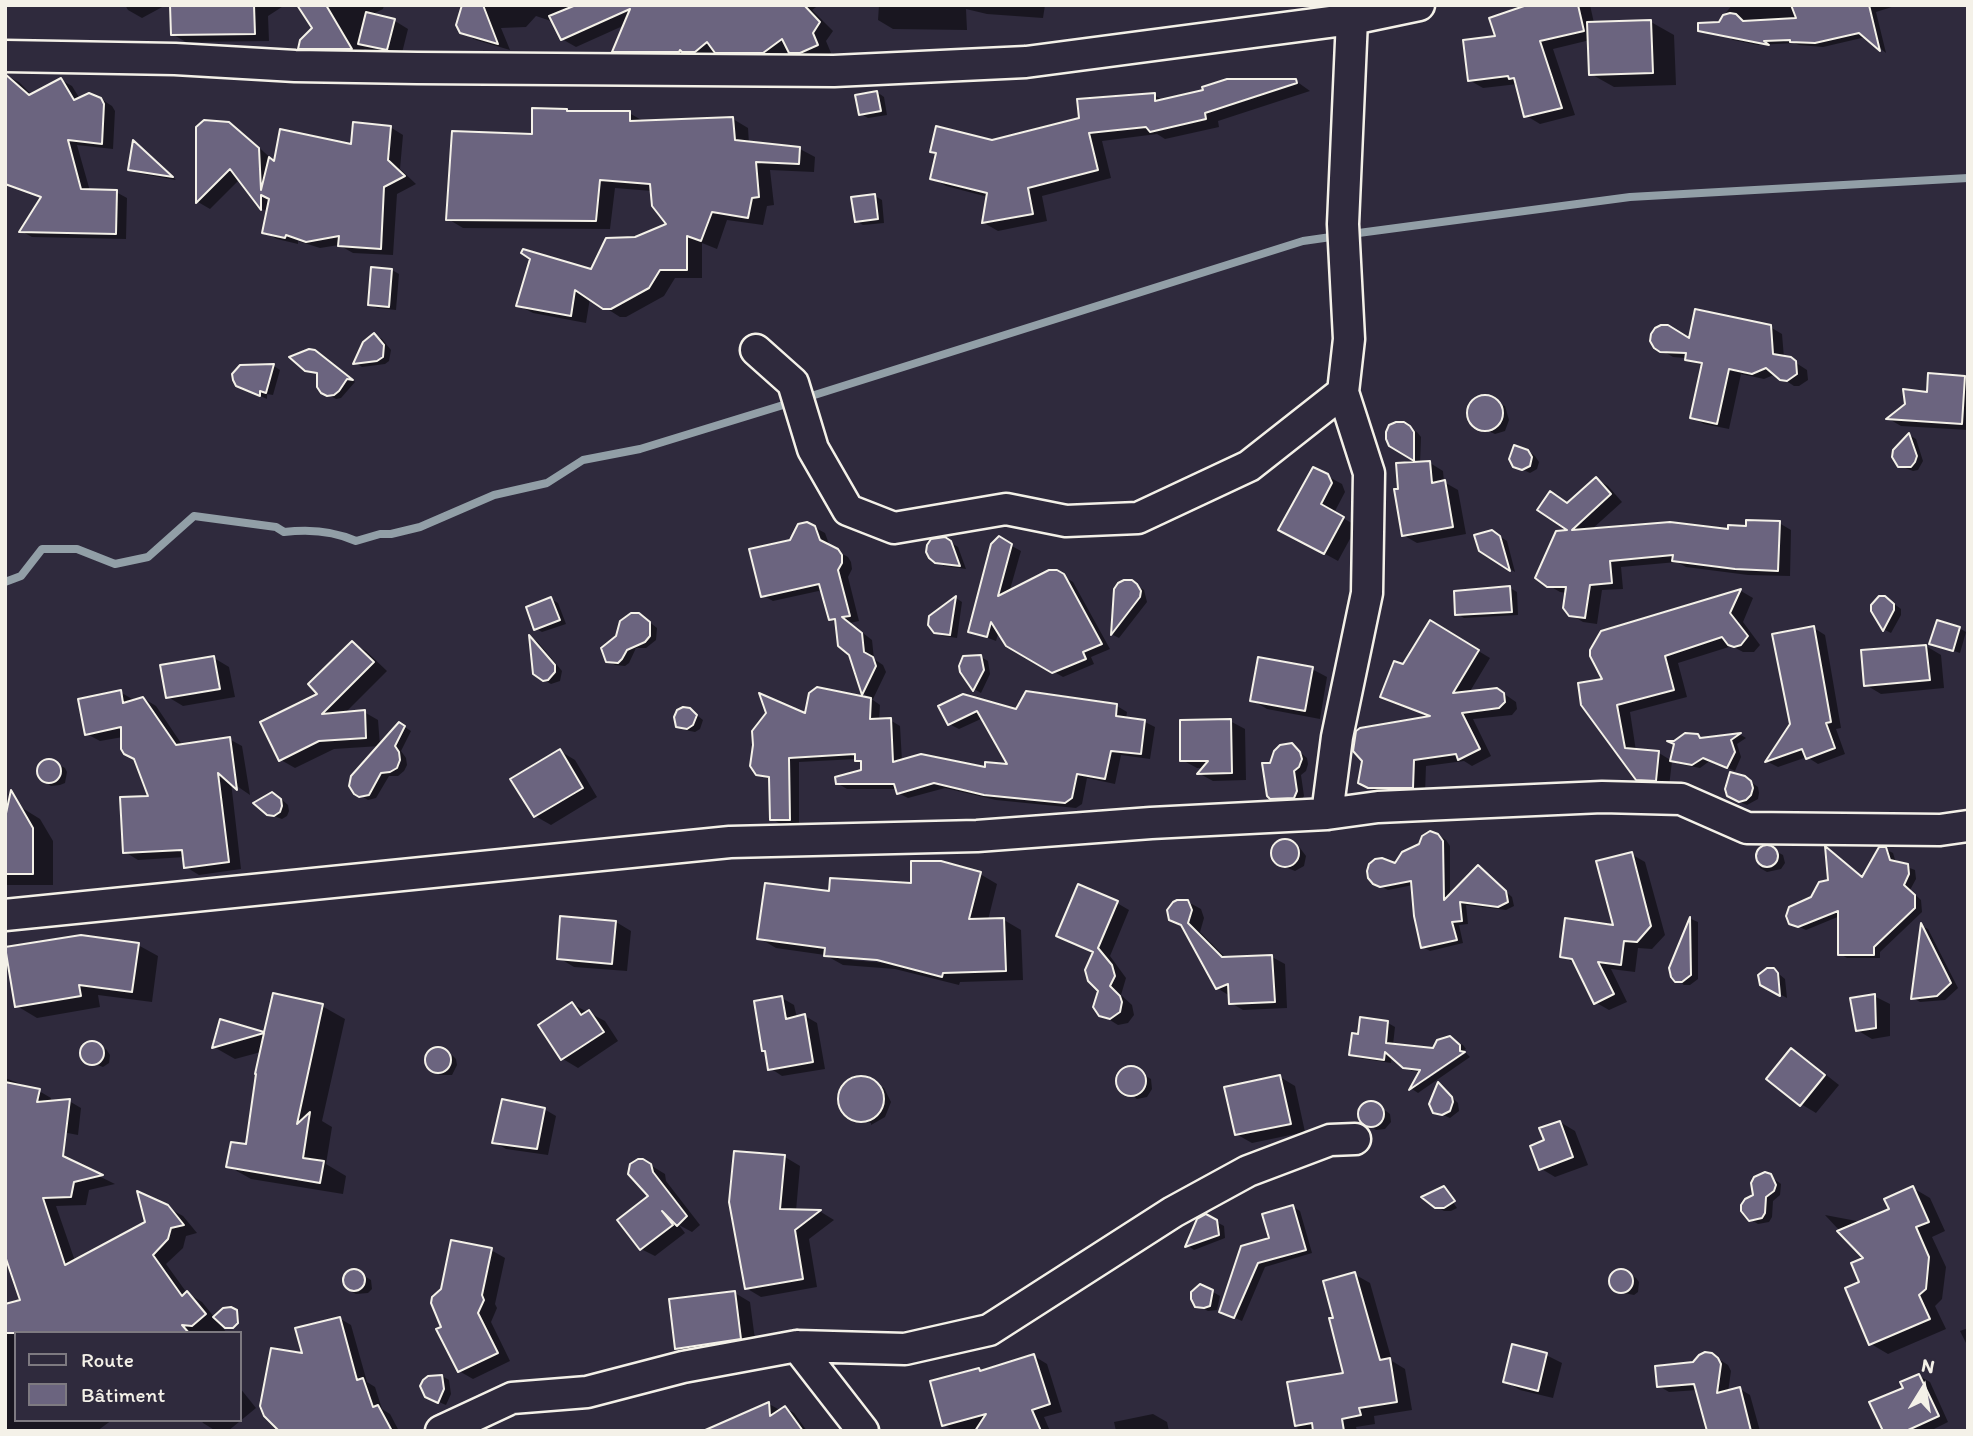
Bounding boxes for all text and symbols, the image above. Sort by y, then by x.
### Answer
legend [14,1331,242,1422]
text: Route [81,1347,134,1372]
north arrow [1889,1352,1959,1422]
text: N [1920,1353,1937,1378]
text: Bâtiment [81,1382,165,1407]

